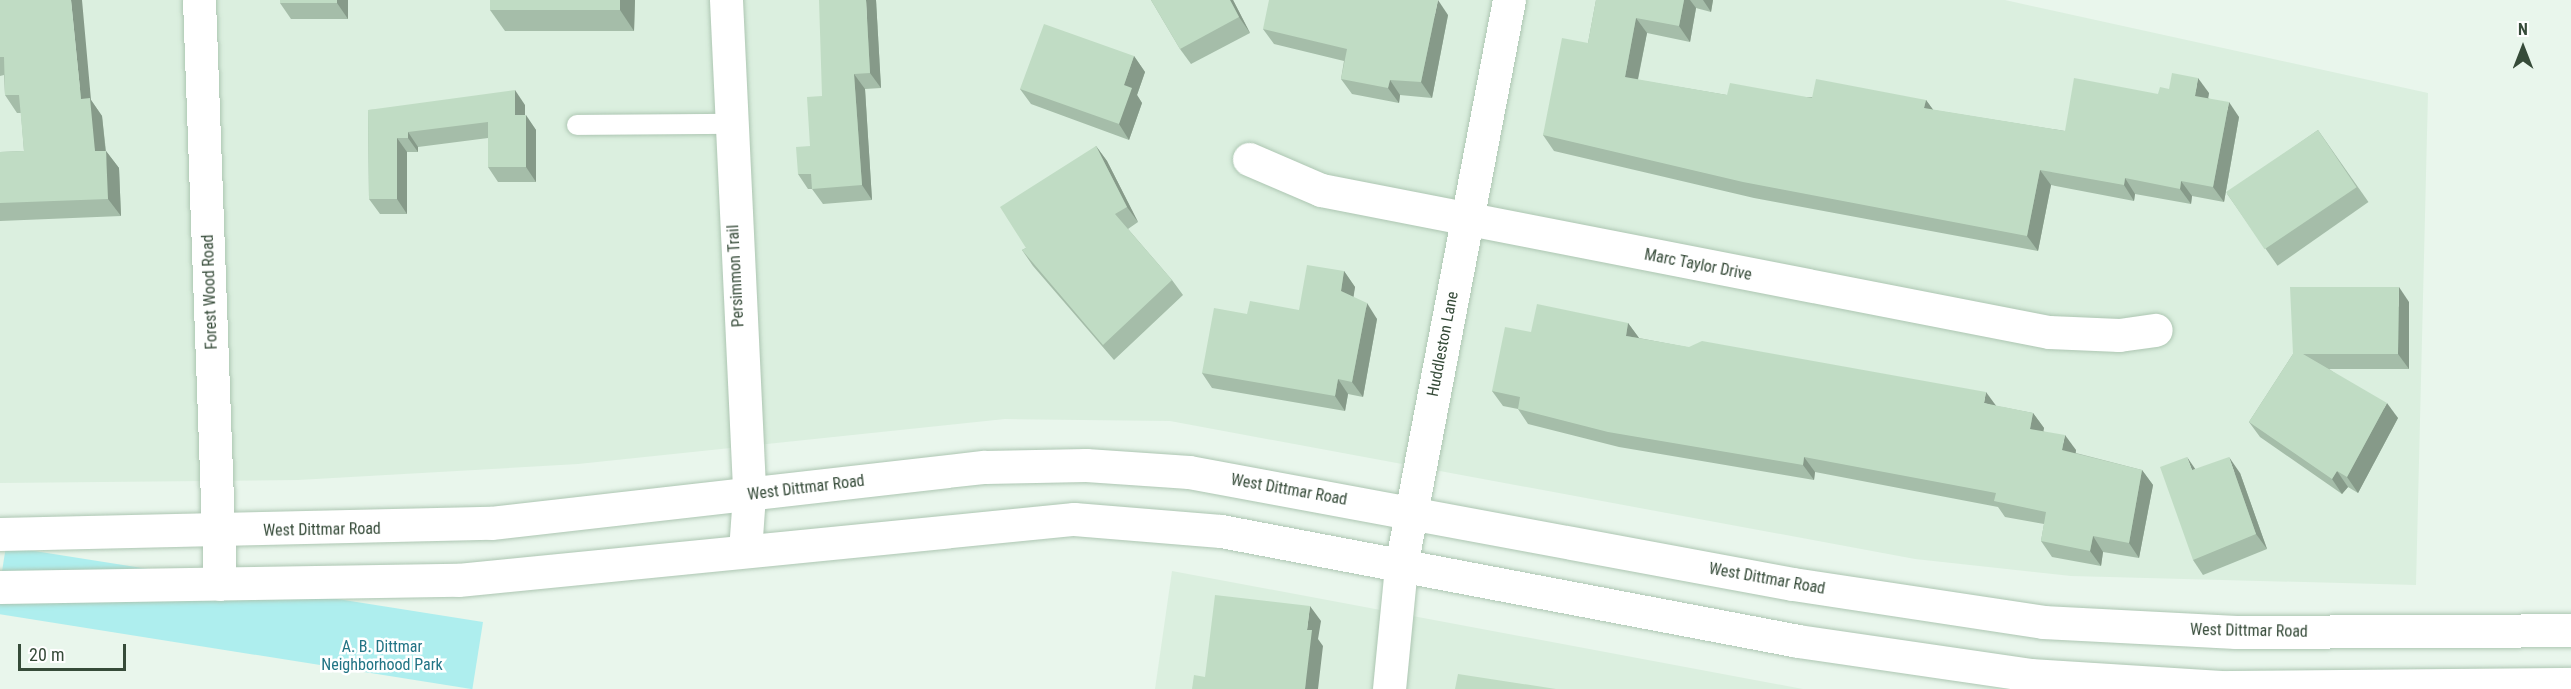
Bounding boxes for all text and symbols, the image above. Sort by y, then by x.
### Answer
north arrow [2493,18,2553,78]
text: N [2518,20,2528,39]
street label: Persimmon Trail [724,224,748,328]
street label: Forest Wood Road [198,234,222,350]
street label: Marc Taylor Drive [1642,245,1754,285]
street label: Huddleston Lane [1423,290,1463,398]
street label: West Dittmar Road [1229,470,1349,510]
street label: West Dittmar Road [746,471,866,505]
street label: West Dittmar Road [263,519,381,541]
street label: West Dittmar Road [1707,559,1827,599]
street label: West Dittmar Road [2190,620,2308,642]
scale bar [21,632,129,670]
park label: A. B. Dittmar Neighborhood Park [321,637,443,675]
text: 20 m [29,644,64,665]

